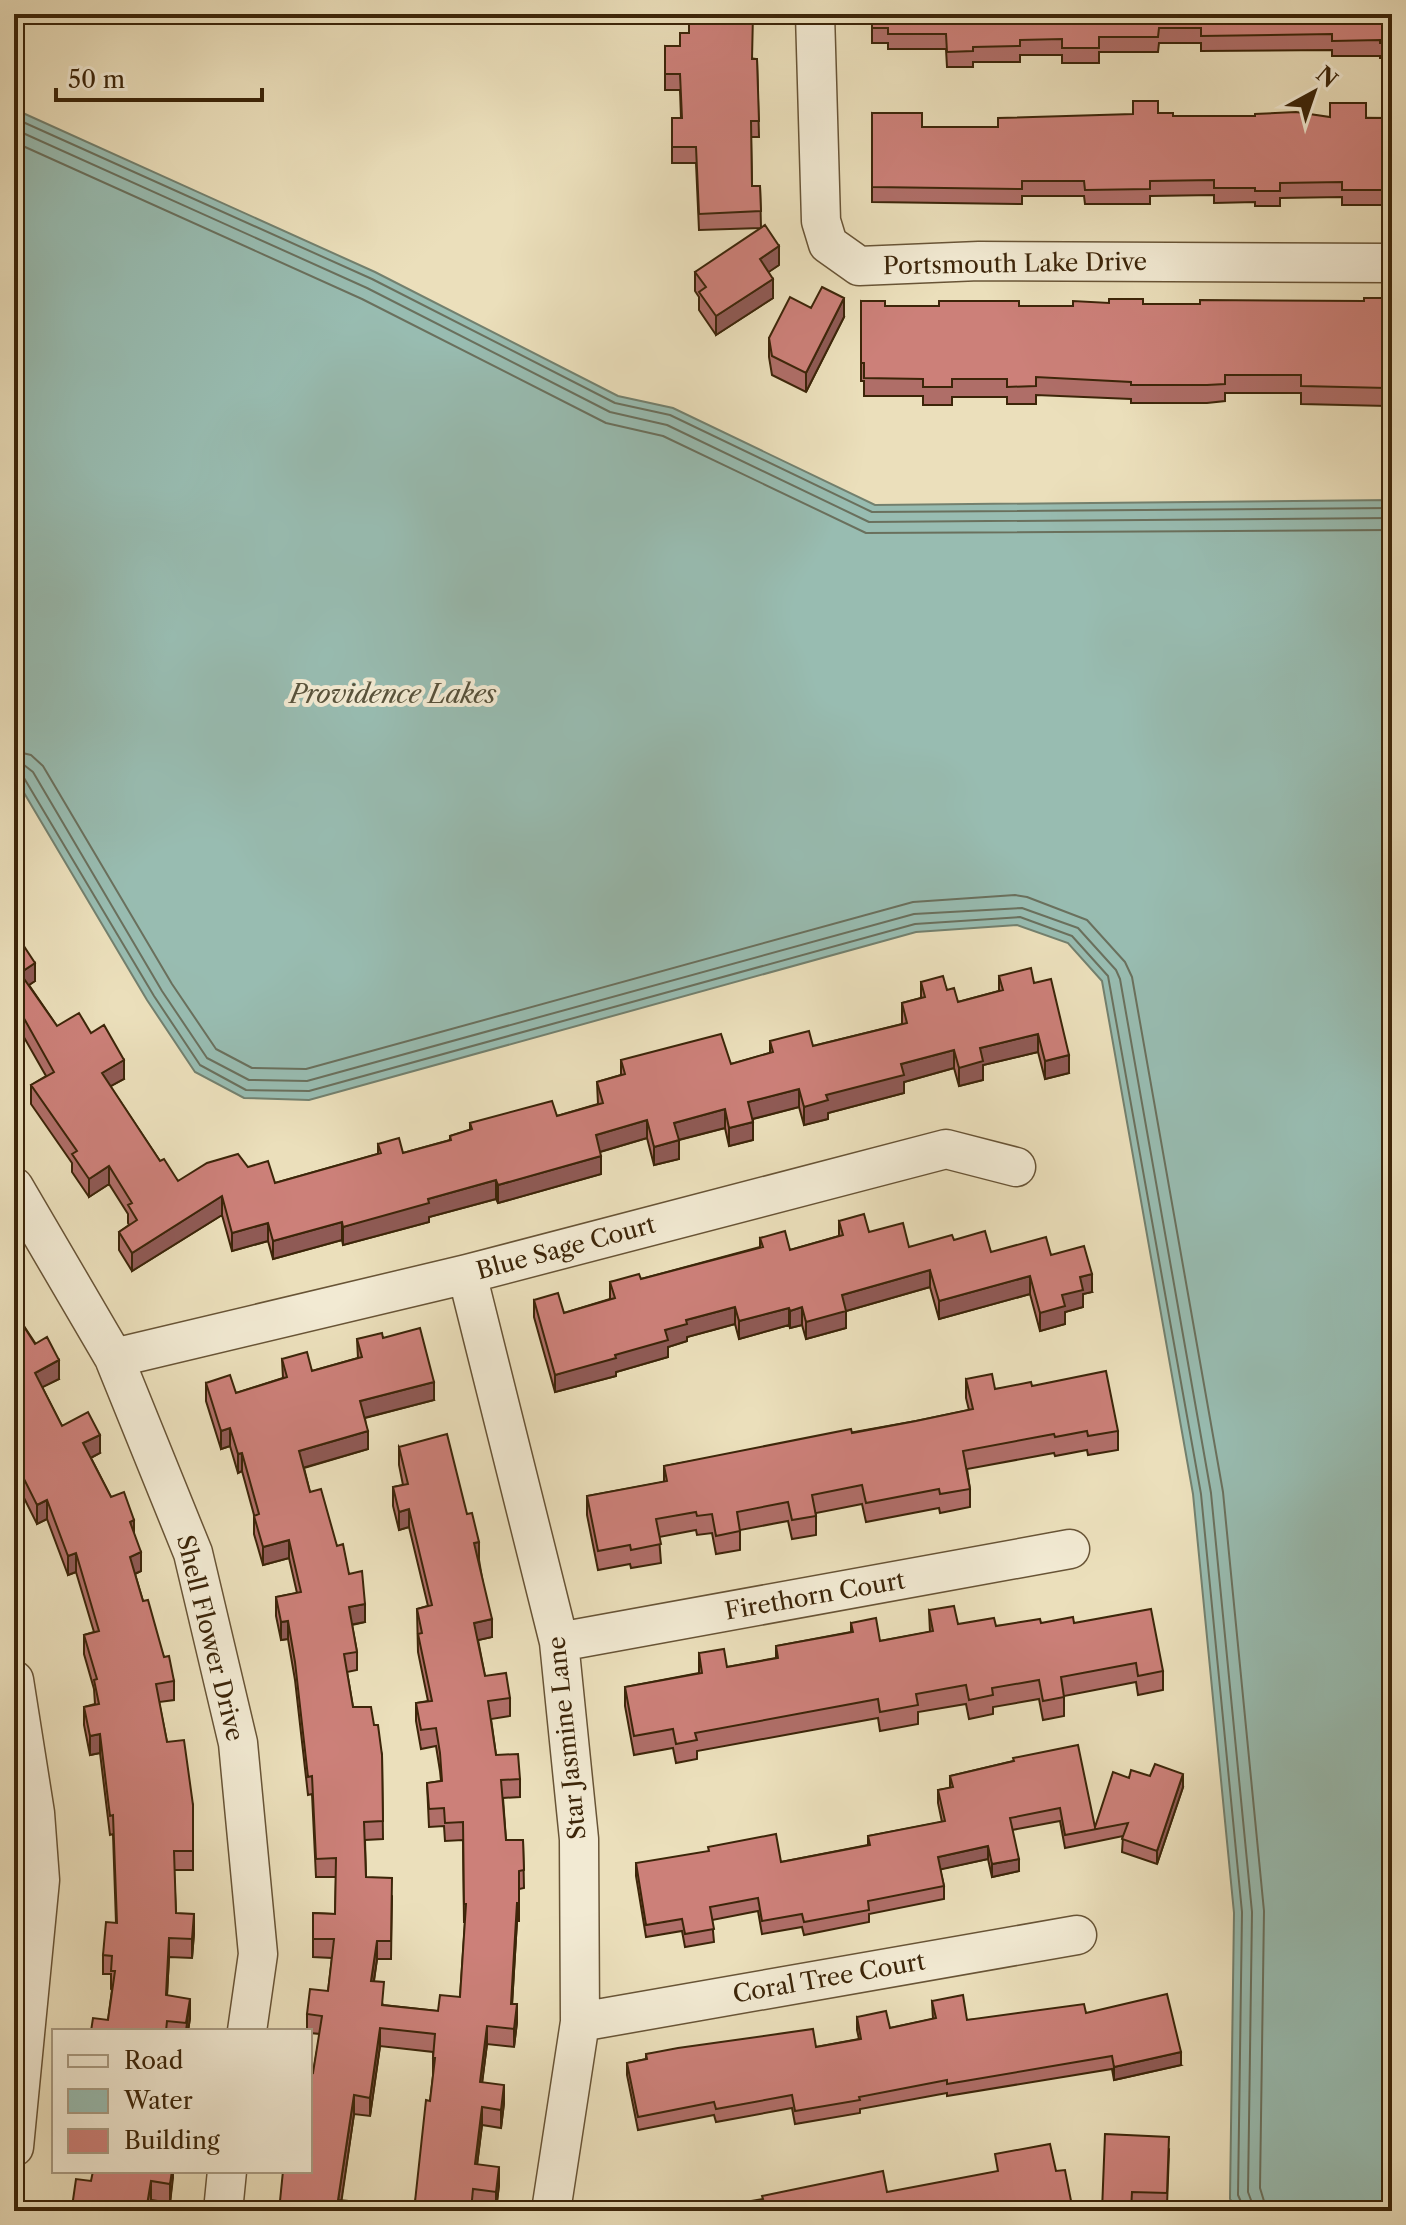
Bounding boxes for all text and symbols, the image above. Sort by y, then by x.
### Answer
scale bar [56,52,262,102]
north arrow [1274,52,1354,132]
text: N [1311,61,1343,94]
text: 50 m [68,65,125,94]
street label: Portsmouth Lake Drive [883,247,1147,280]
water label: Providence Lakes [287,678,497,710]
street label: Blue Sage Court [473,1210,659,1285]
street label: Shell Flower Drive [171,1532,250,1744]
street label: Firethorn Court [723,1565,908,1626]
street label: Star Jasmine Lane [541,1635,592,1841]
street label: Coral Tree Court [730,1946,928,2009]
legend [52,2029,312,2173]
text: Road [124,2046,184,2075]
text: Water [123,2086,193,2115]
text: Building [124,2126,220,2155]

